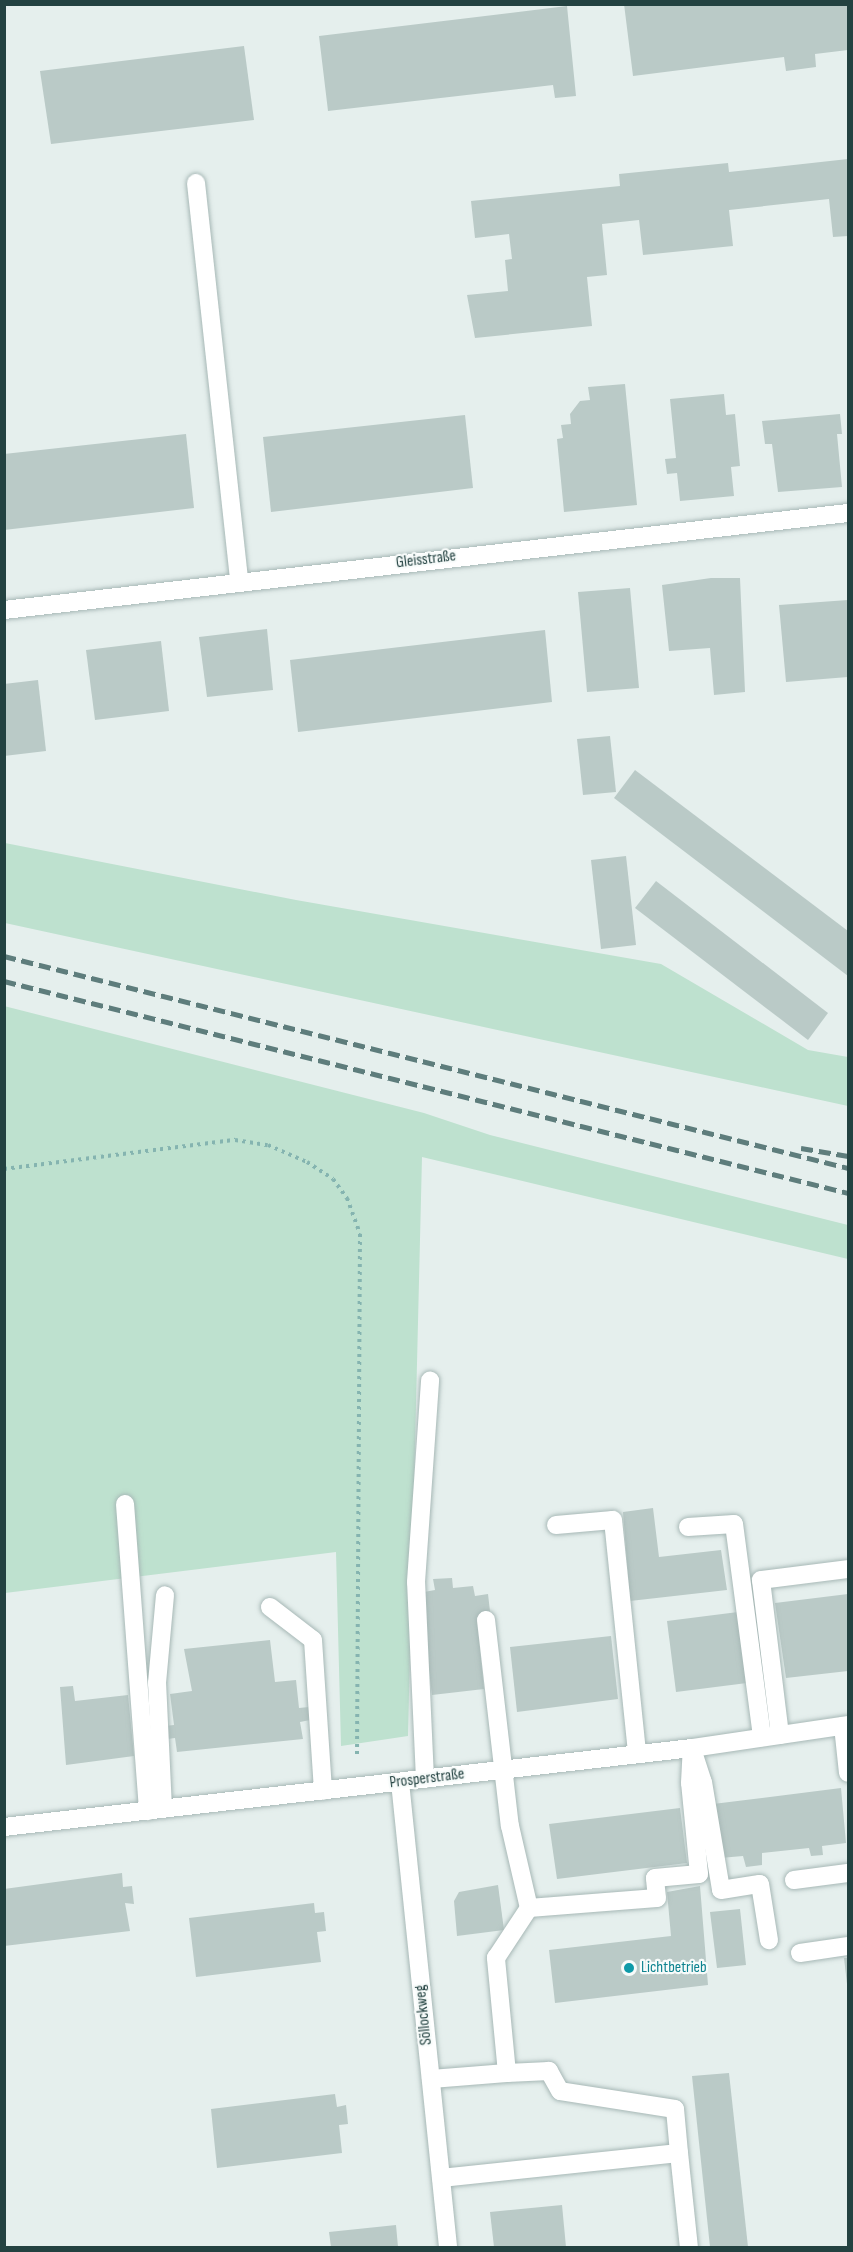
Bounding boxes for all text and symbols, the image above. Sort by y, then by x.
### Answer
street label: Gleisstraße [395,547,457,573]
street label: Prosperstraße [389,1765,465,1793]
place label: Lichtbetrieb [641,1958,707,1978]
marker: Lichtbetrieb [622,1961,636,1975]
street label: Söllockweg [411,1984,437,2046]

